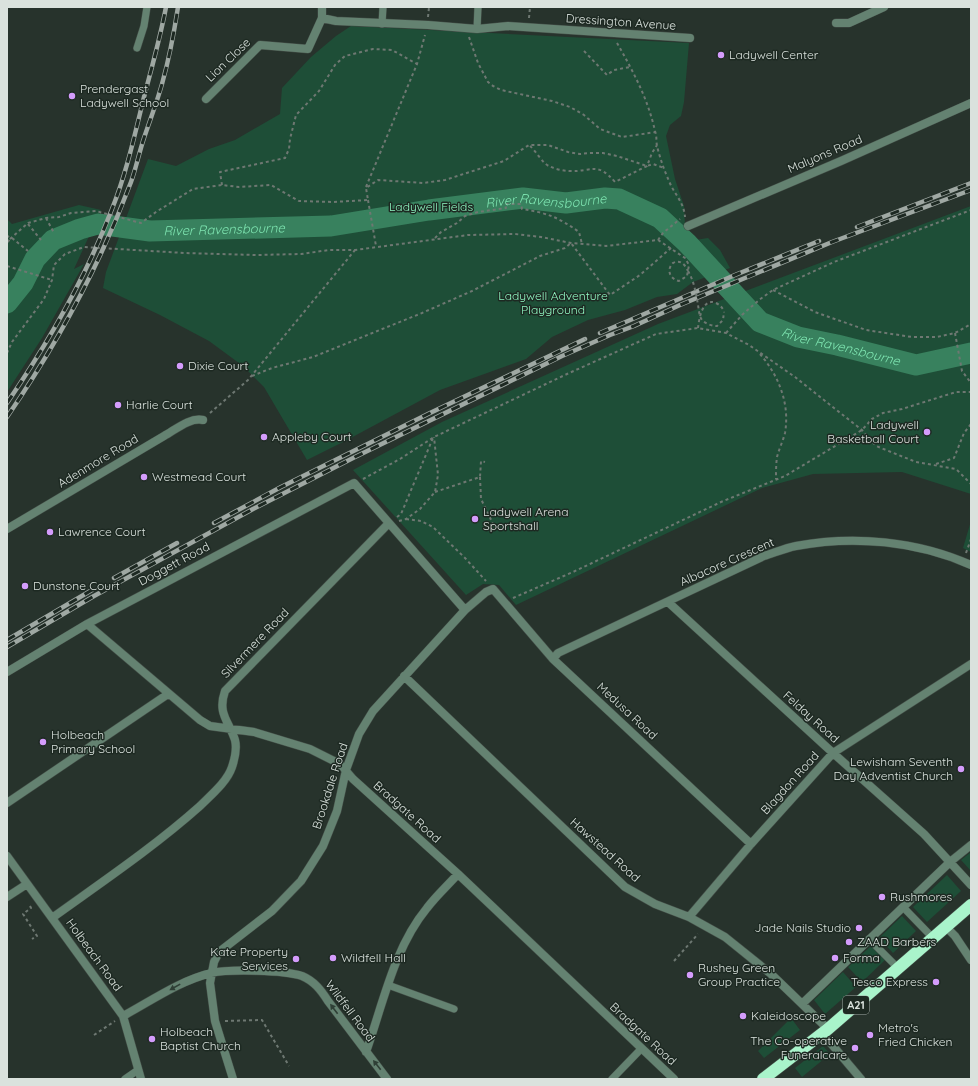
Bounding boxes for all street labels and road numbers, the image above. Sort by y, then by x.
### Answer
street label: Dressington Avenue [565,10,677,33]
street label: Lion Close [202,34,253,85]
street label: Malyons Road [785,131,864,176]
street label: Adenmore Road [55,431,141,490]
street label: Albacore Crescent [677,534,776,589]
street label: Doggett Road [136,538,212,589]
street label: Silvermere Road [218,605,292,681]
street label: Medusa Road [594,679,661,742]
street label: Felday Road [780,687,843,746]
street label: Brookdale Road [309,741,351,831]
street label: Blagdon Road [757,748,822,817]
street label: Bradgate Road [371,777,444,846]
street label: Hawstead Road [567,814,643,885]
street label: Holbeach Road [63,915,126,994]
street label: Wildfell Road [322,977,378,1044]
road number: A21 [843,996,869,1014]
street label: Bradgate Road [607,999,680,1068]

